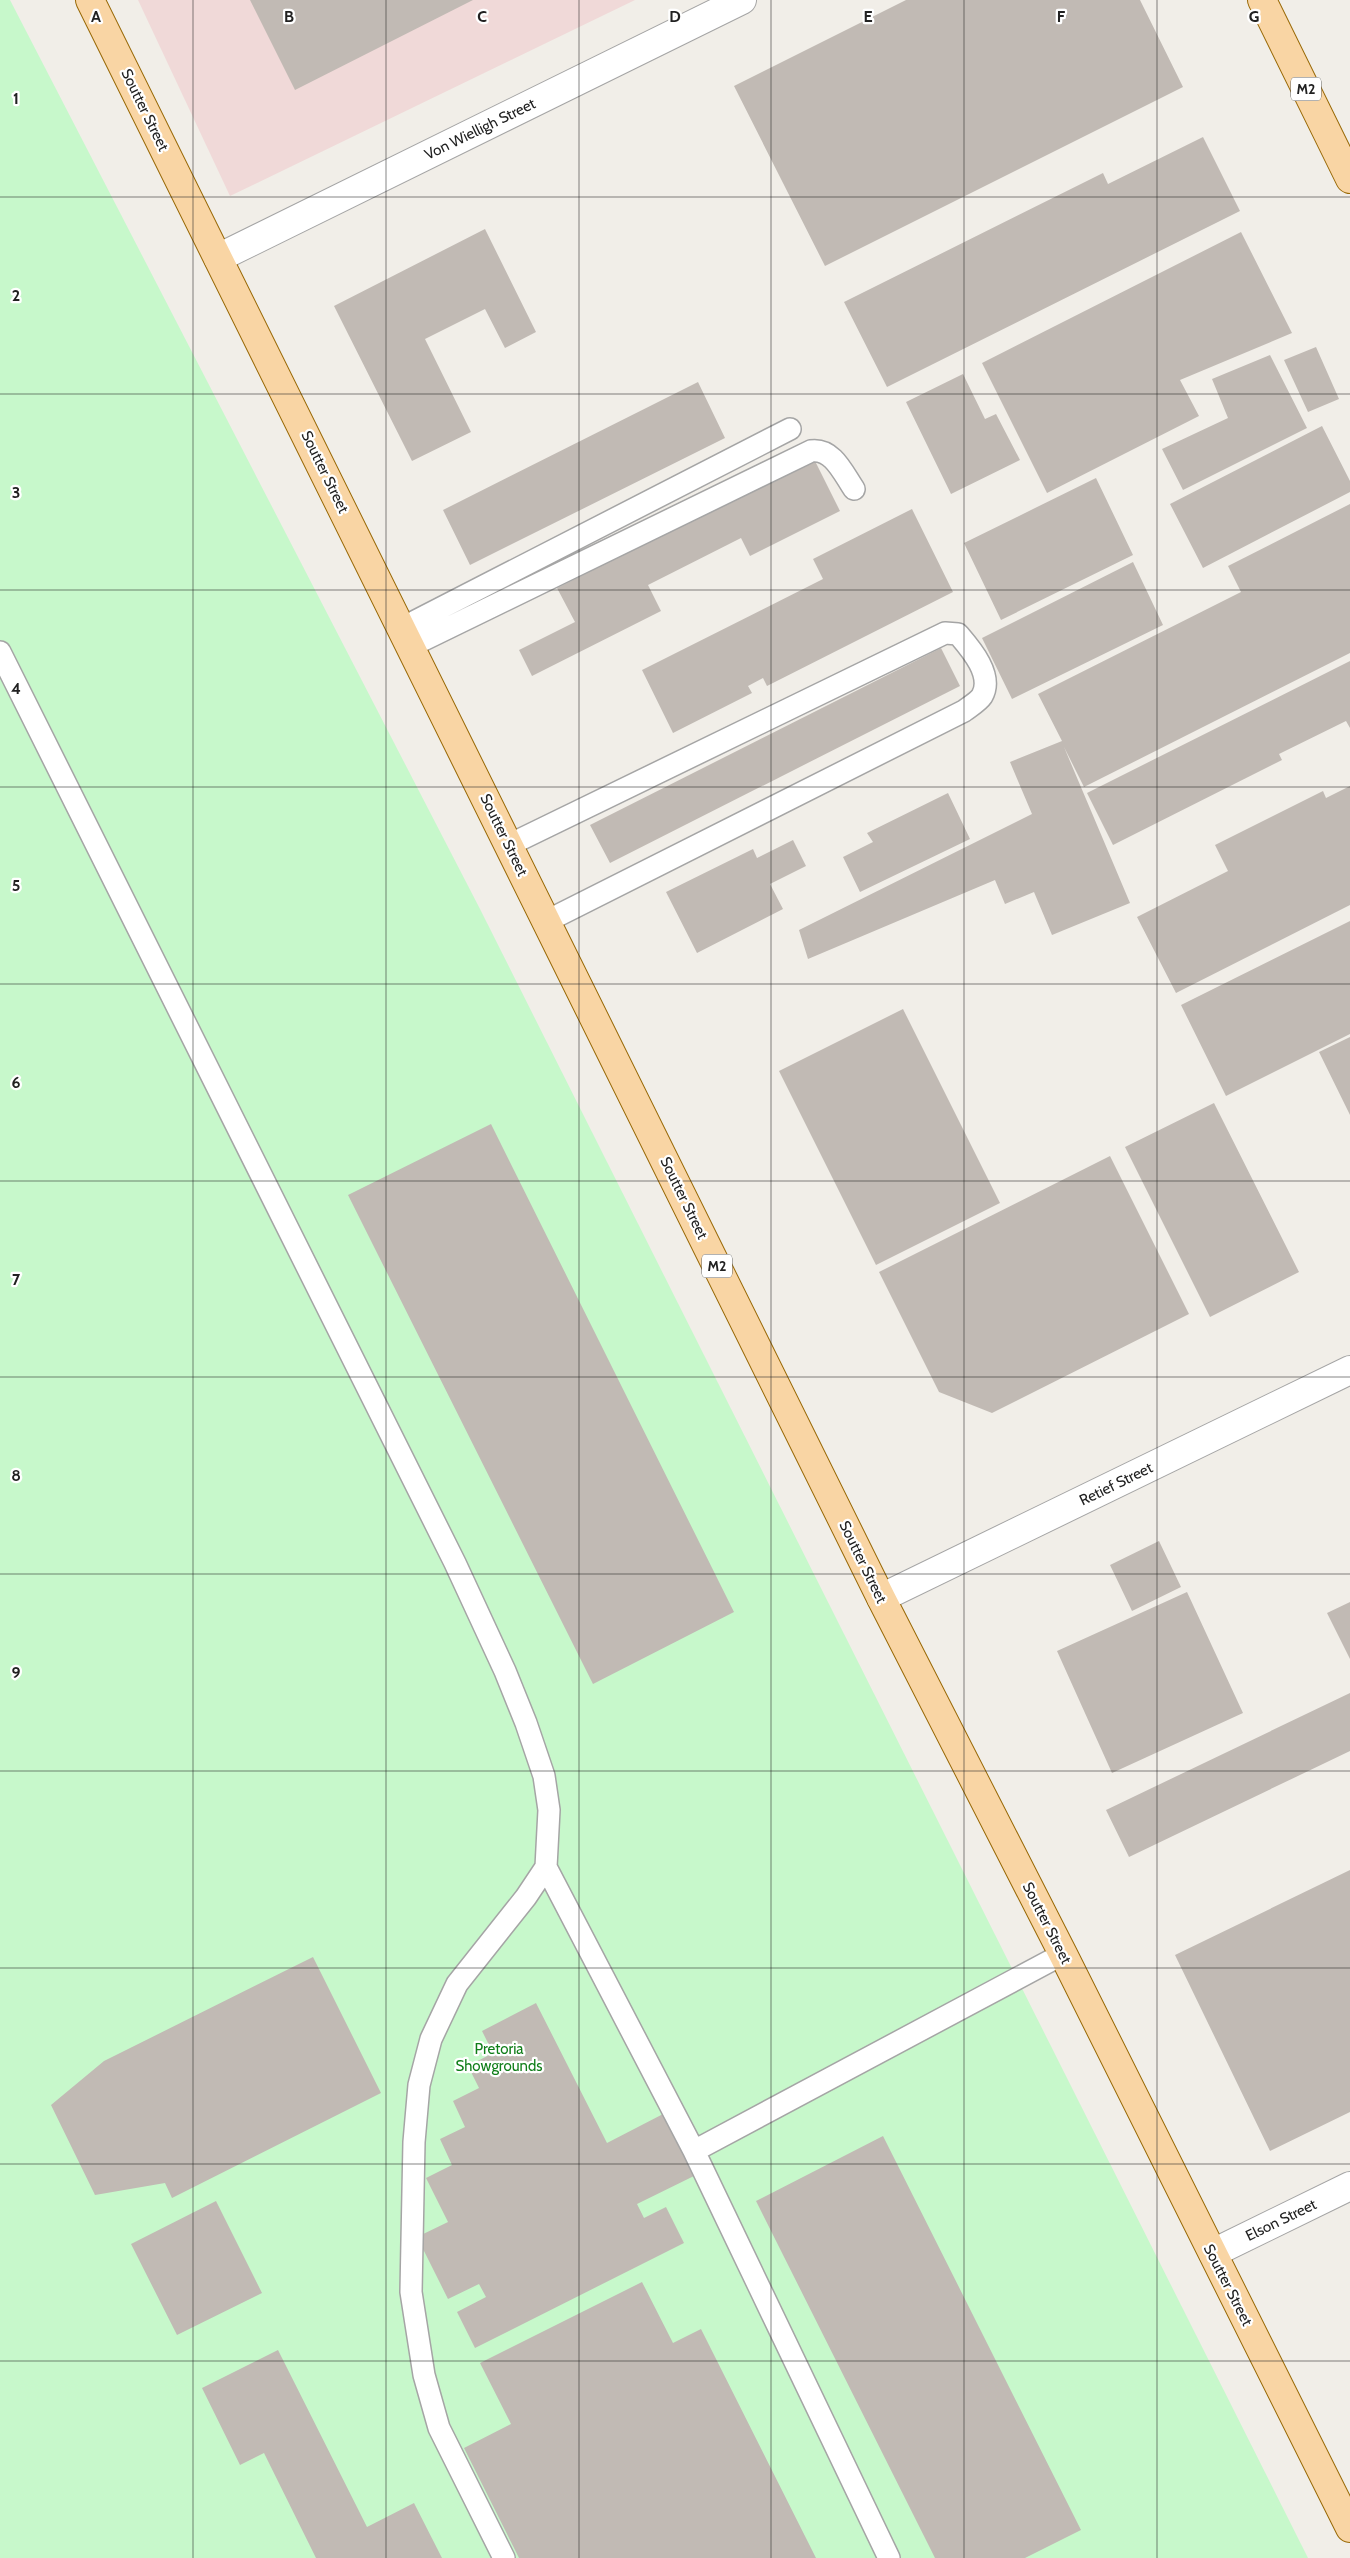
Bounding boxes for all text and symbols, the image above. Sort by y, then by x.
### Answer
text: A [91,7,101,26]
text: B [284,7,294,26]
text: C [477,7,487,26]
text: D [669,7,681,26]
text: E [863,7,873,26]
text: F [1057,7,1066,26]
text: G [1249,7,1259,26]
street label: Soutter Street [117,66,173,154]
road number: M2 [1291,78,1321,100]
text: 1 [13,89,19,108]
street label: Von Wielligh Street [422,94,538,164]
text: 2 [12,286,20,305]
street label: Soutter Street [297,428,353,516]
text: 3 [12,483,20,502]
text: 4 [11,679,21,698]
street label: Soutter Street [476,791,532,879]
text: 5 [12,876,20,895]
text: 6 [12,1073,21,1092]
street label: Soutter Street [656,1154,712,1242]
road number: M2 [702,1254,732,1278]
text: 7 [12,1270,21,1289]
street label: Retief Street [1076,1459,1156,1509]
text: 8 [11,1466,21,1485]
street label: Soutter Street [835,1518,891,1606]
text: 9 [12,1663,21,1682]
street label: Soutter Street [1019,1879,1075,1967]
park label: Pretoria Showgrounds [456,2040,542,2075]
street label: Elson Street [1243,2195,1319,2245]
street label: Soutter Street [1200,2241,1256,2329]

